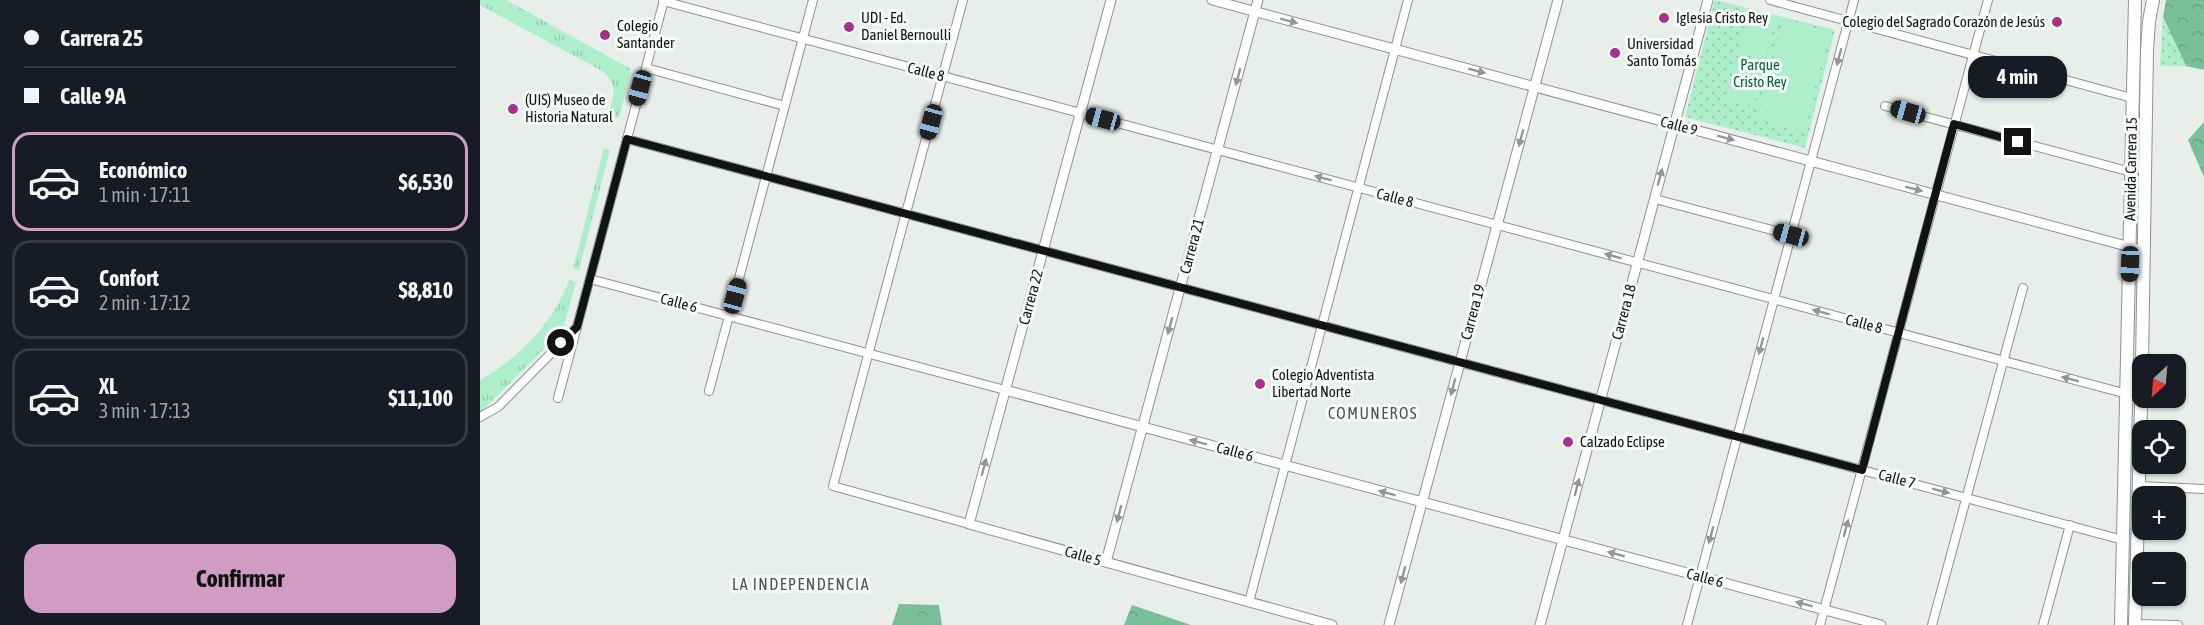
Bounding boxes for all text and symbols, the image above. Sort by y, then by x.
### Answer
place label: UDI - Ed. Daniel Bernoulli [861,9,951,43]
place label: Iglesia Cristo Rey [1676,9,1768,26]
marker: Iglesia Cristo Rey [1657,11,1671,25]
place label: Colegio del Sagrado Corazón de Jesús [1843,13,2045,30]
marker: Colegio del Sagrado Corazón de Jesús [2050,15,2064,29]
one-way arrow [1279,16,1298,26]
place label: Colegio Santander [617,17,675,51]
marker: UDI - Ed. Daniel Bernoulli [842,20,856,34]
text: Carrera 25 [60,25,143,51]
marker: Colegio Santander [598,28,612,42]
place label: Universidad Santo Tomás [1627,35,1697,69]
marker: Universidad Santo Tomás [1608,46,1622,60]
one-way arrow [1833,47,1843,66]
callout: 4 min [1968,55,2068,97]
park label: Parque Cristo Rey [1733,56,1787,90]
street label: Calle 8 [906,58,946,85]
text: 4 min [1997,65,2038,88]
one-way arrow [1468,67,1486,77]
car [627,68,653,108]
one-way arrow [1232,68,1242,86]
text: Calle 9A [60,83,126,109]
place label: (UIS) Museo de Historia Natural [525,91,613,125]
car [1888,98,1928,126]
marker: (UIS) Museo de Historia Natural [506,102,520,116]
car [918,102,944,142]
car [1083,106,1123,132]
street label: Calle 9 [1659,112,1699,139]
street label: Avenida Carrera 15 [2121,117,2140,221]
one-way arrow [1515,128,1525,147]
route end [2004,128,2031,155]
one-way arrow [1717,134,1735,144]
icon: car [27,155,81,209]
text: Económico [99,157,187,183]
one-way arrow [1656,168,1666,186]
text: $6,530 [398,169,453,195]
one-way arrow [1314,173,1332,183]
text: 1 min · 17:11 [99,183,191,206]
street label: Calle 8 [1375,184,1415,211]
one-way arrow [1905,185,1923,194]
street label: Carrera 21 [1176,216,1207,275]
car [1771,222,1811,248]
car [2120,246,2140,282]
one-way arrow [1603,251,1621,260]
icon: car [27,263,81,317]
text: Confort [99,265,159,291]
street label: Carrera 22 [1015,267,1046,326]
car [722,276,748,316]
text: $8,810 [398,277,453,303]
street label: Carrera 19 [1457,282,1488,341]
street label: Carrera 18 [1608,282,1639,341]
street label: Calle 6 [659,289,699,316]
text: 2 min · 17:12 [99,291,191,314]
one-way arrow [1812,307,1830,316]
street label: Calle 8 [1844,310,1884,337]
one-way arrow [1165,317,1175,335]
route start [547,329,574,356]
one-way arrow [1756,337,1766,356]
north arrow [2132,354,2186,408]
map controls [2132,354,2186,606]
place label: Colegio Adventista Libertad Norte [1272,366,1374,400]
icon: car [27,371,81,425]
text: XL [99,373,117,399]
one-way arrow [2061,373,2080,383]
marker: Colegio Adventista Libertad Norte [1253,377,1267,391]
one-way arrow [1448,378,1458,396]
text: $11,100 [388,385,453,411]
text: 3 min · 17:13 [99,399,191,422]
district label: COMUNEROS [1328,404,1418,422]
button: locate [2132,420,2186,474]
place label: Calzado Eclipse [1580,433,1665,450]
marker: Calzado Eclipse [1561,435,1575,449]
one-way arrow [1189,437,1207,446]
street label: Calle 6 [1215,438,1255,465]
one-way arrow [980,458,990,477]
street label: Calle 7 [1877,465,1917,492]
one-way arrow [1573,478,1583,496]
button: + [2132,486,2186,540]
one-way arrow [1378,487,1396,497]
one-way arrow [1932,487,1950,496]
one-way arrow [1114,505,1124,523]
one-way arrow [1842,519,1851,537]
one-way arrow [1706,526,1715,544]
street label: Calle 5 [1063,542,1103,569]
button: Confirmar [24,544,456,613]
one-way arrow [1607,549,1625,558]
button: − [2132,552,2186,606]
street label: Calle 6 [1685,564,1725,591]
one-way arrow [1397,566,1407,584]
district label: LA INDEPENDENCIA [732,575,870,593]
one-way arrow [1795,599,1813,609]

